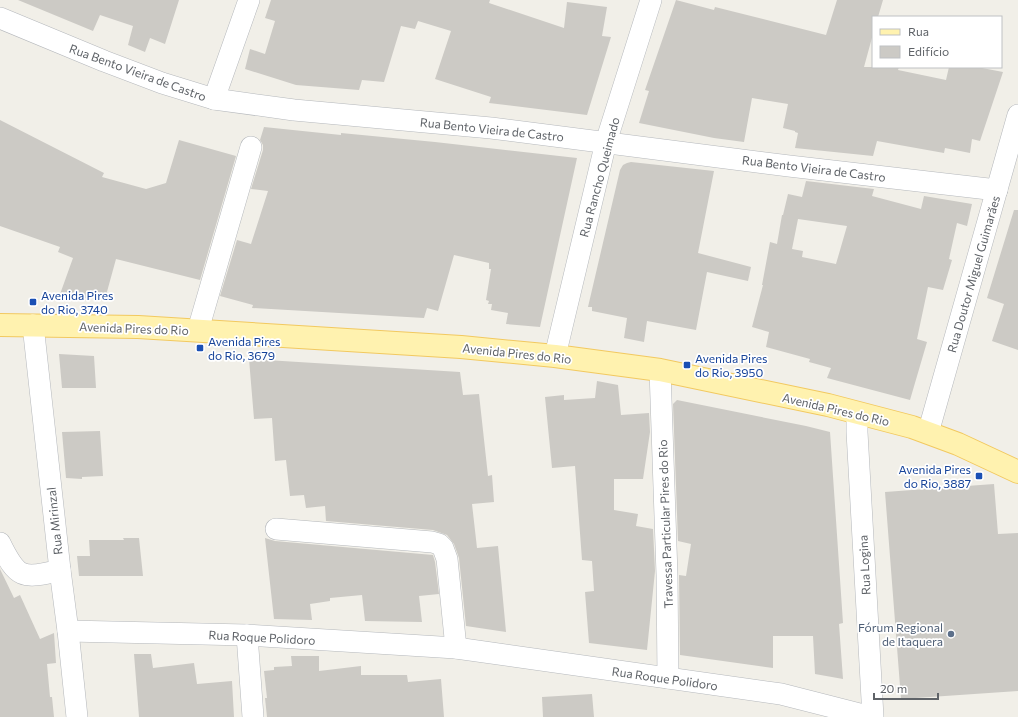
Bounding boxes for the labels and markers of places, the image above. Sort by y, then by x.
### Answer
place label: Avenida Pires do Rio, 3740 [41,288,114,316]
marker: Avenida Pires do Rio, 3740 [28,297,38,307]
place label: Avenida Pires do Rio, 3679 [208,334,281,362]
marker: Avenida Pires do Rio, 3679 [195,343,205,353]
place label: Avenida Pires do Rio, 3950 [695,351,768,379]
marker: Avenida Pires do Rio, 3950 [682,360,692,370]
place label: Avenida Pires do Rio, 3887 [898,462,971,490]
marker: Avenida Pires do Rio, 3887 [974,471,984,481]
place label: Fórum Regional de Itaquera [858,620,943,648]
marker: Fórum Regional de Itaquera [946,629,956,639]

